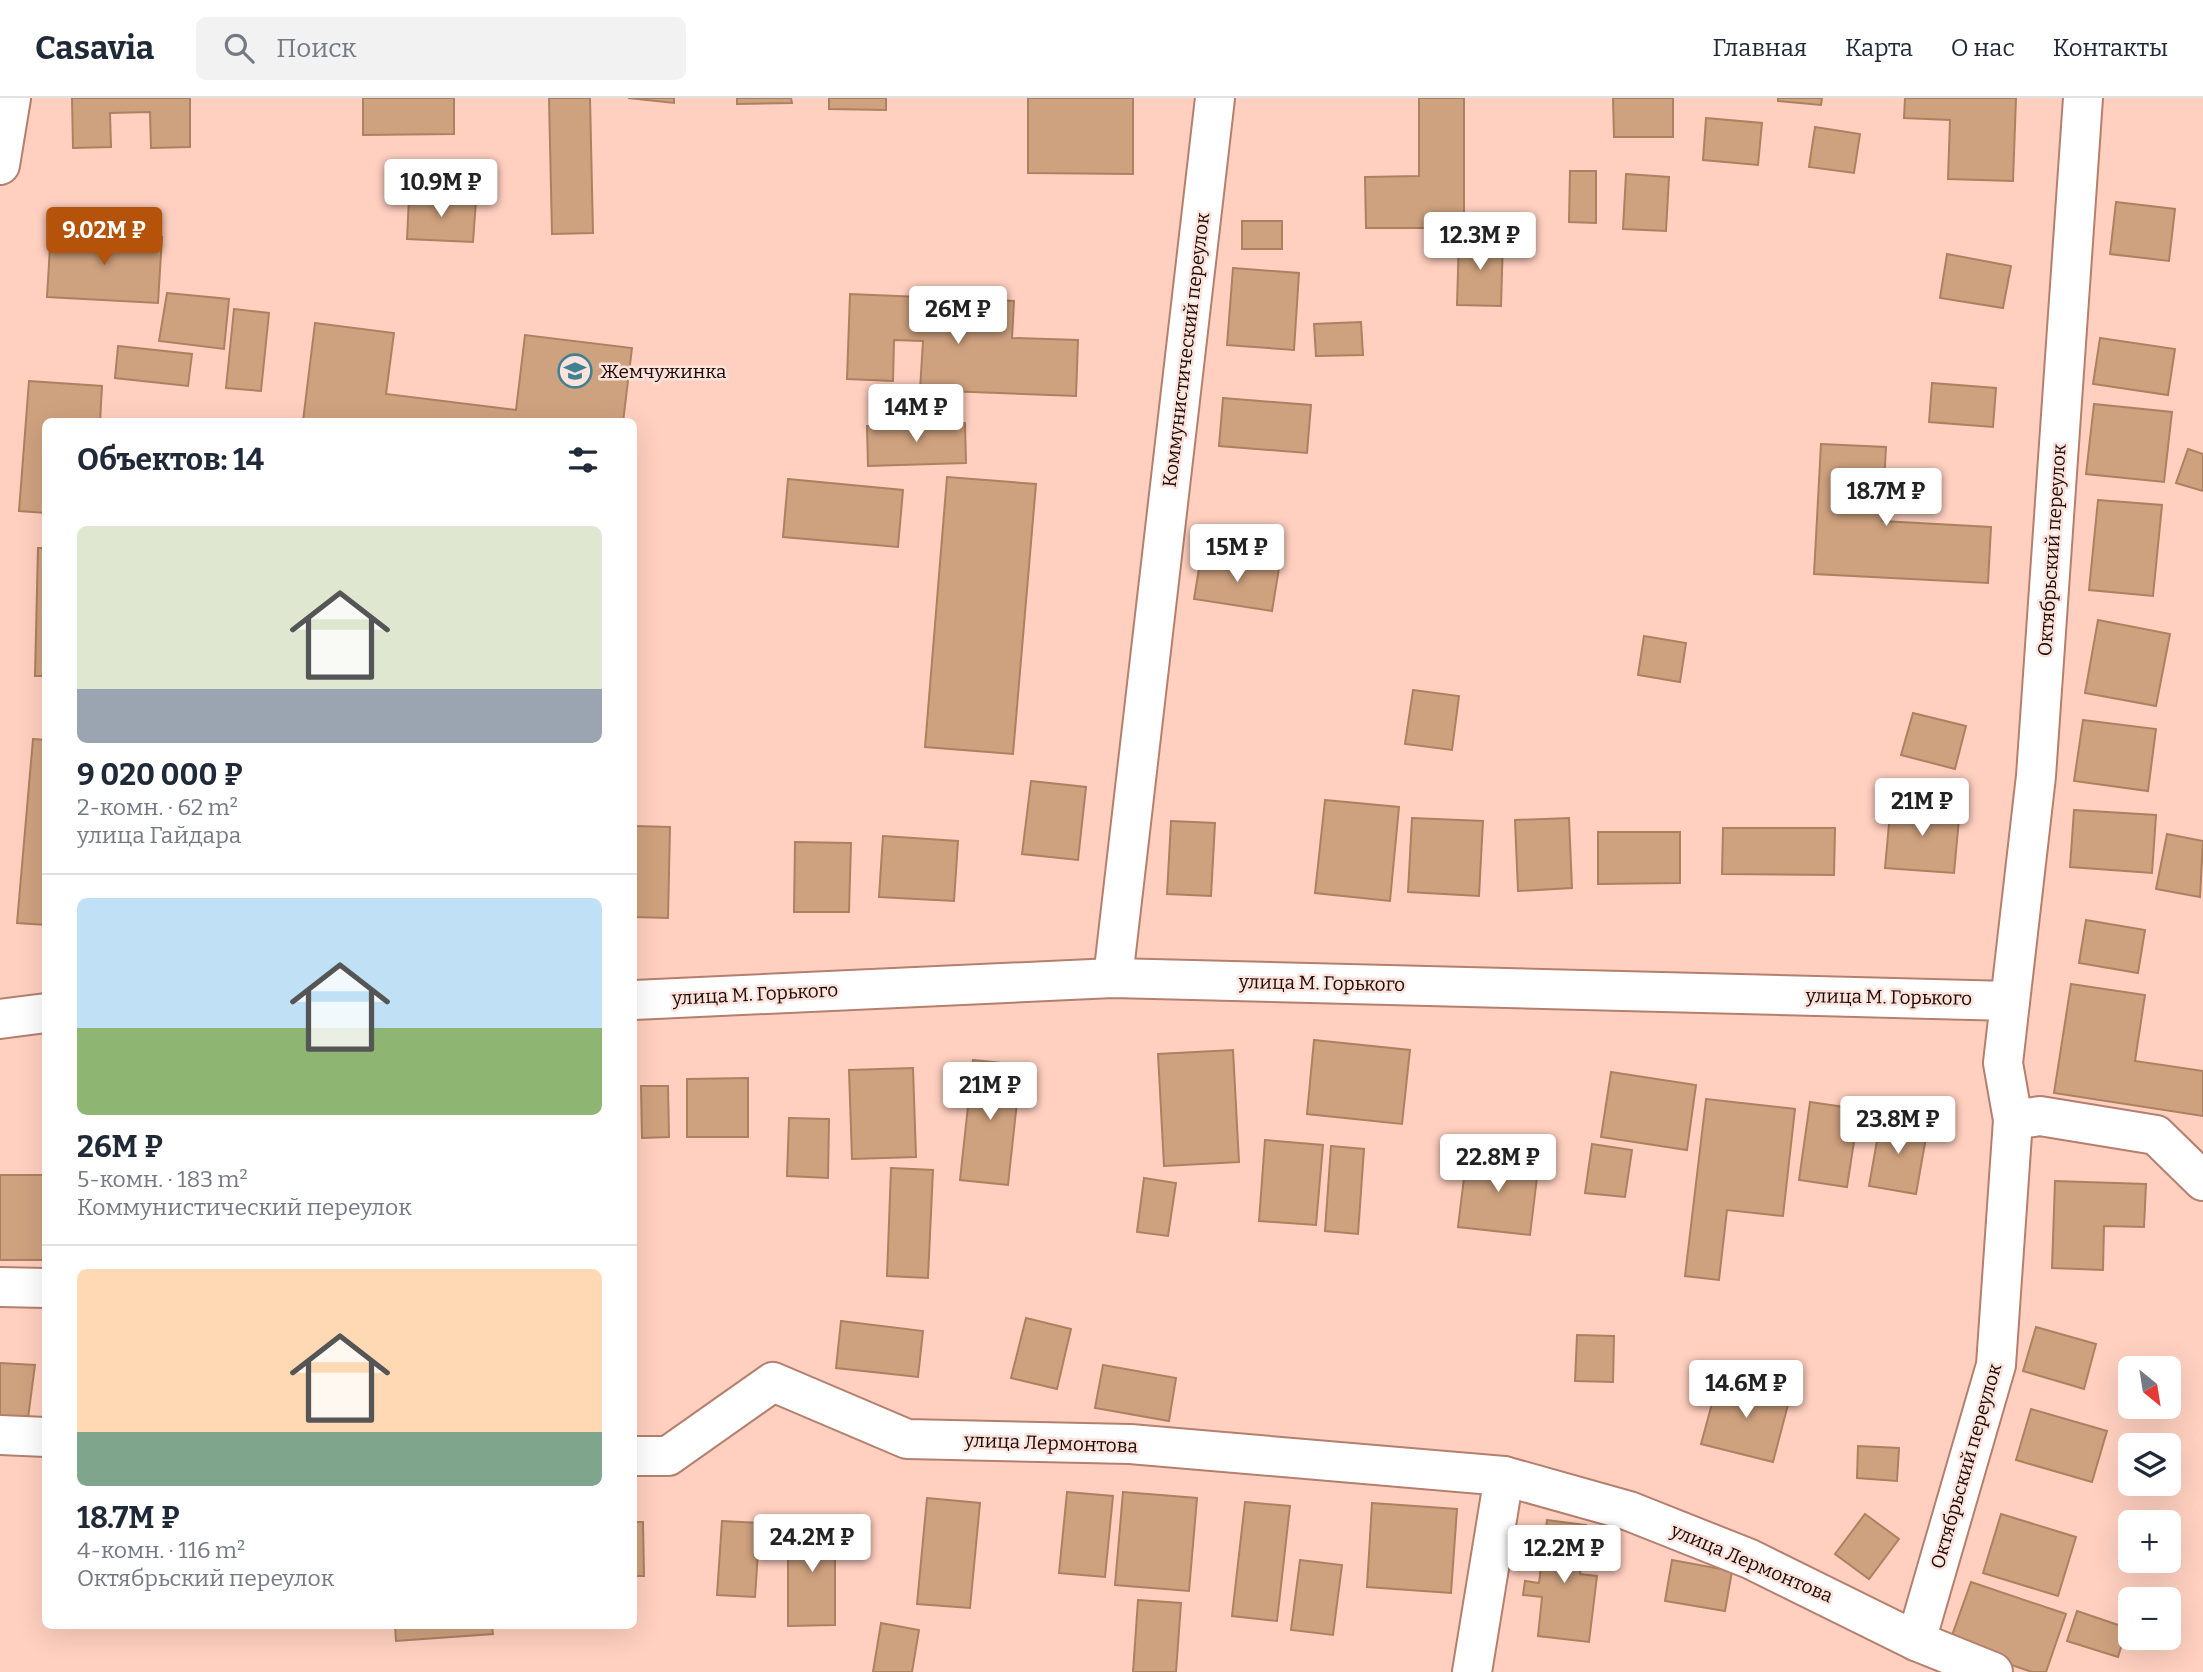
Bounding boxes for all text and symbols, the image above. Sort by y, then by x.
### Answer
search box [196,17,686,80]
text: Casavia [35,28,154,68]
icon: search [220,29,258,67]
text: Поиск [276,33,357,64]
text: Главная [1712,34,1807,62]
text: Карта [1845,34,1913,62]
text: О нас [1951,34,2015,62]
text: Контакты [2053,34,2168,62]
pin: 10.9M ₽ [376,159,506,219]
text: 10.9M ₽ [400,168,482,196]
pin: 9.02M ₽ [39,208,169,267]
street label: Коммунистический переулок [1158,211,1214,489]
pin: 12.3M ₽ [1415,212,1545,272]
text: 9.02M ₽ [62,216,146,244]
text: 12.3M ₽ [1440,221,1520,249]
pin: 26M ₽ [909,286,1007,346]
text: 26M ₽ [925,295,991,323]
school or university icon: Жемчужинка [556,352,594,390]
place label: Жемчужинка [600,360,727,383]
pin: 14M ₽ [867,384,965,444]
text: 14M ₽ [884,393,948,421]
icon: filters [564,441,602,479]
text: Объектов: 14 [77,442,264,478]
street label: Октябрьский переулок [2033,442,2071,657]
pin: 18.7M ₽ [1821,468,1951,528]
text: 18.7M ₽ [1847,477,1925,505]
pin: 15M ₽ [1188,524,1286,584]
text: 15M ₽ [1206,533,1268,561]
icon: home [277,572,403,698]
text: 9 020 000 ₽ [77,757,243,793]
pin: 21M ₽ [1873,778,1971,838]
text: 21M ₽ [1891,787,1953,815]
text: 2-комн. · 62 m² [77,793,238,821]
text: улица Гайдара [77,821,241,849]
icon: home [277,944,403,1070]
street label: улица М. Горького [1238,970,1405,996]
street label: улица М. Горького [670,978,839,1010]
street label: улица М. Горького [1805,984,1972,1010]
pin: 21M ₽ [941,1062,1039,1122]
text: 21M ₽ [959,1071,1021,1099]
pin: 23.8M ₽ [1833,1096,1963,1156]
text: 23.8M ₽ [1856,1105,1940,1133]
text: 26M ₽ [77,1129,163,1165]
pin: 22.8M ₽ [1433,1134,1563,1194]
text: 22.8M ₽ [1456,1143,1540,1171]
text: 5-комн. · 183 m² [77,1165,248,1193]
text: Коммунистический переулок [77,1193,412,1221]
icon: home [277,1315,403,1441]
north arrow [2118,1356,2180,1419]
map controls [2118,1356,2181,1650]
pin: 14.6M ₽ [1681,1360,1811,1420]
street label: Октябрьский переулок [1926,1360,2007,1571]
text: 14.6M ₽ [1705,1369,1787,1397]
street label: улица Лермонтова [963,1428,1139,1458]
button: layers [2118,1433,2181,1496]
text: 18.7M ₽ [77,1500,180,1536]
button: + [2118,1510,2181,1573]
pin: 24.2M ₽ [747,1514,877,1574]
street label: улица Лермонтова [1667,1518,1837,1608]
text: 24.2M ₽ [770,1523,854,1551]
pin: 12.2M ₽ [1499,1526,1629,1585]
text: 12.2M ₽ [1524,1534,1604,1562]
text: 4-комн. · 116 m² [77,1536,245,1564]
text: Октябрьский переулок [77,1564,334,1592]
button: − [2118,1587,2181,1650]

